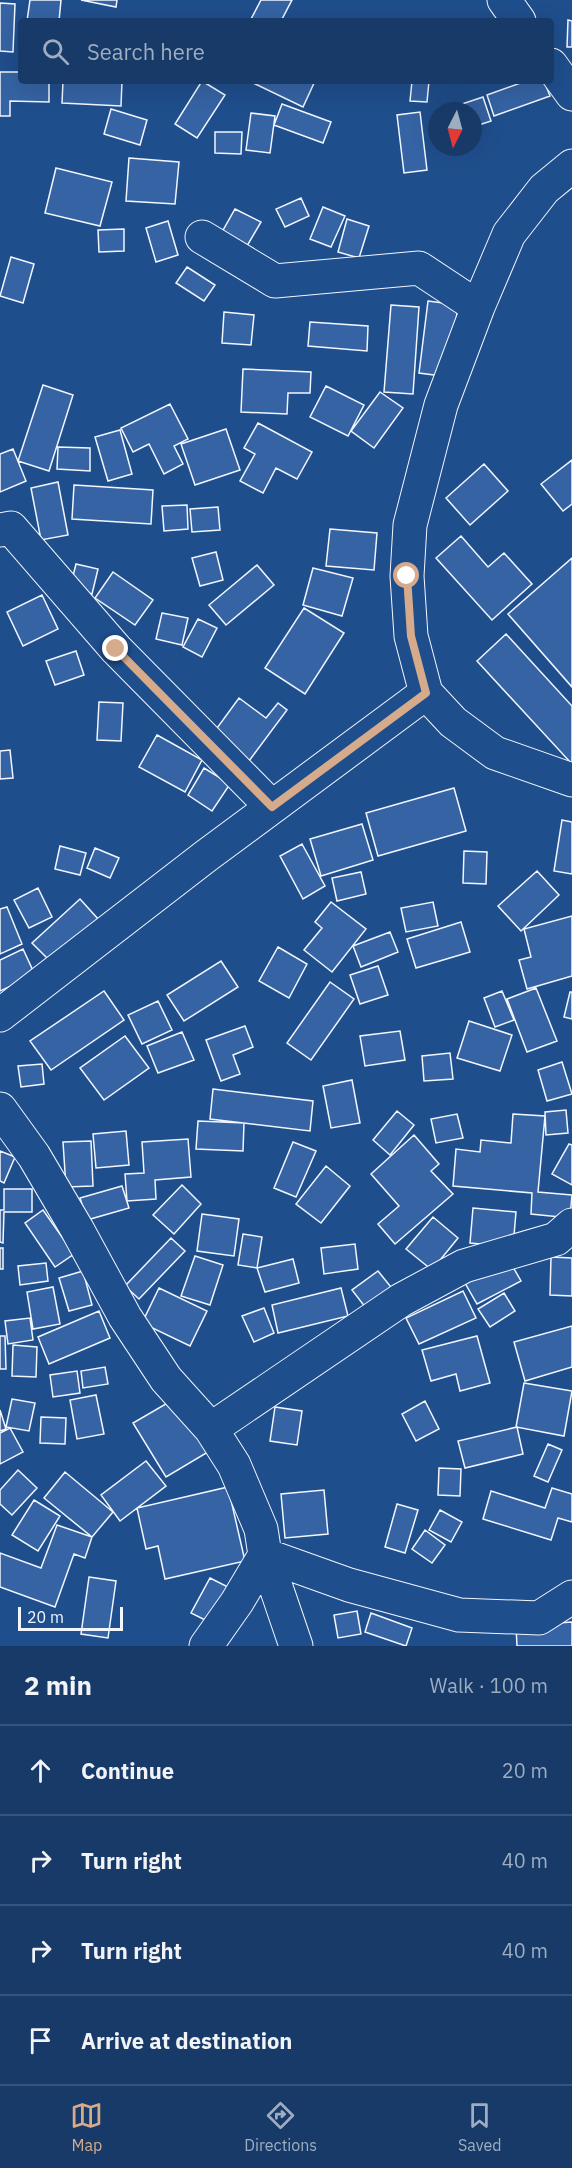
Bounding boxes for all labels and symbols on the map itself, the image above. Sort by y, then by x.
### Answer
north arrow [428,102,482,156]
route start [393,562,419,588]
route end [102,635,128,661]
scale bar [18,1604,123,1632]

